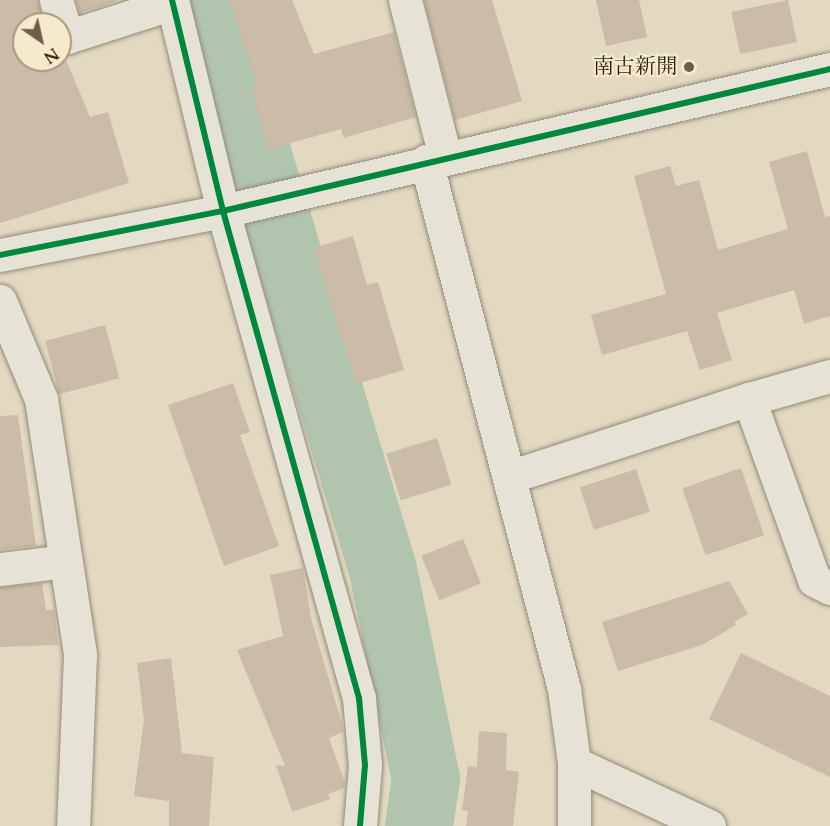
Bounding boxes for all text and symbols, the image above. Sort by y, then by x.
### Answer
north arrow [12,12,72,72]
text: N [39,42,63,68]
place label: 南古新開 [593,54,677,80]
marker: 南古新開 [682,60,696,74]

